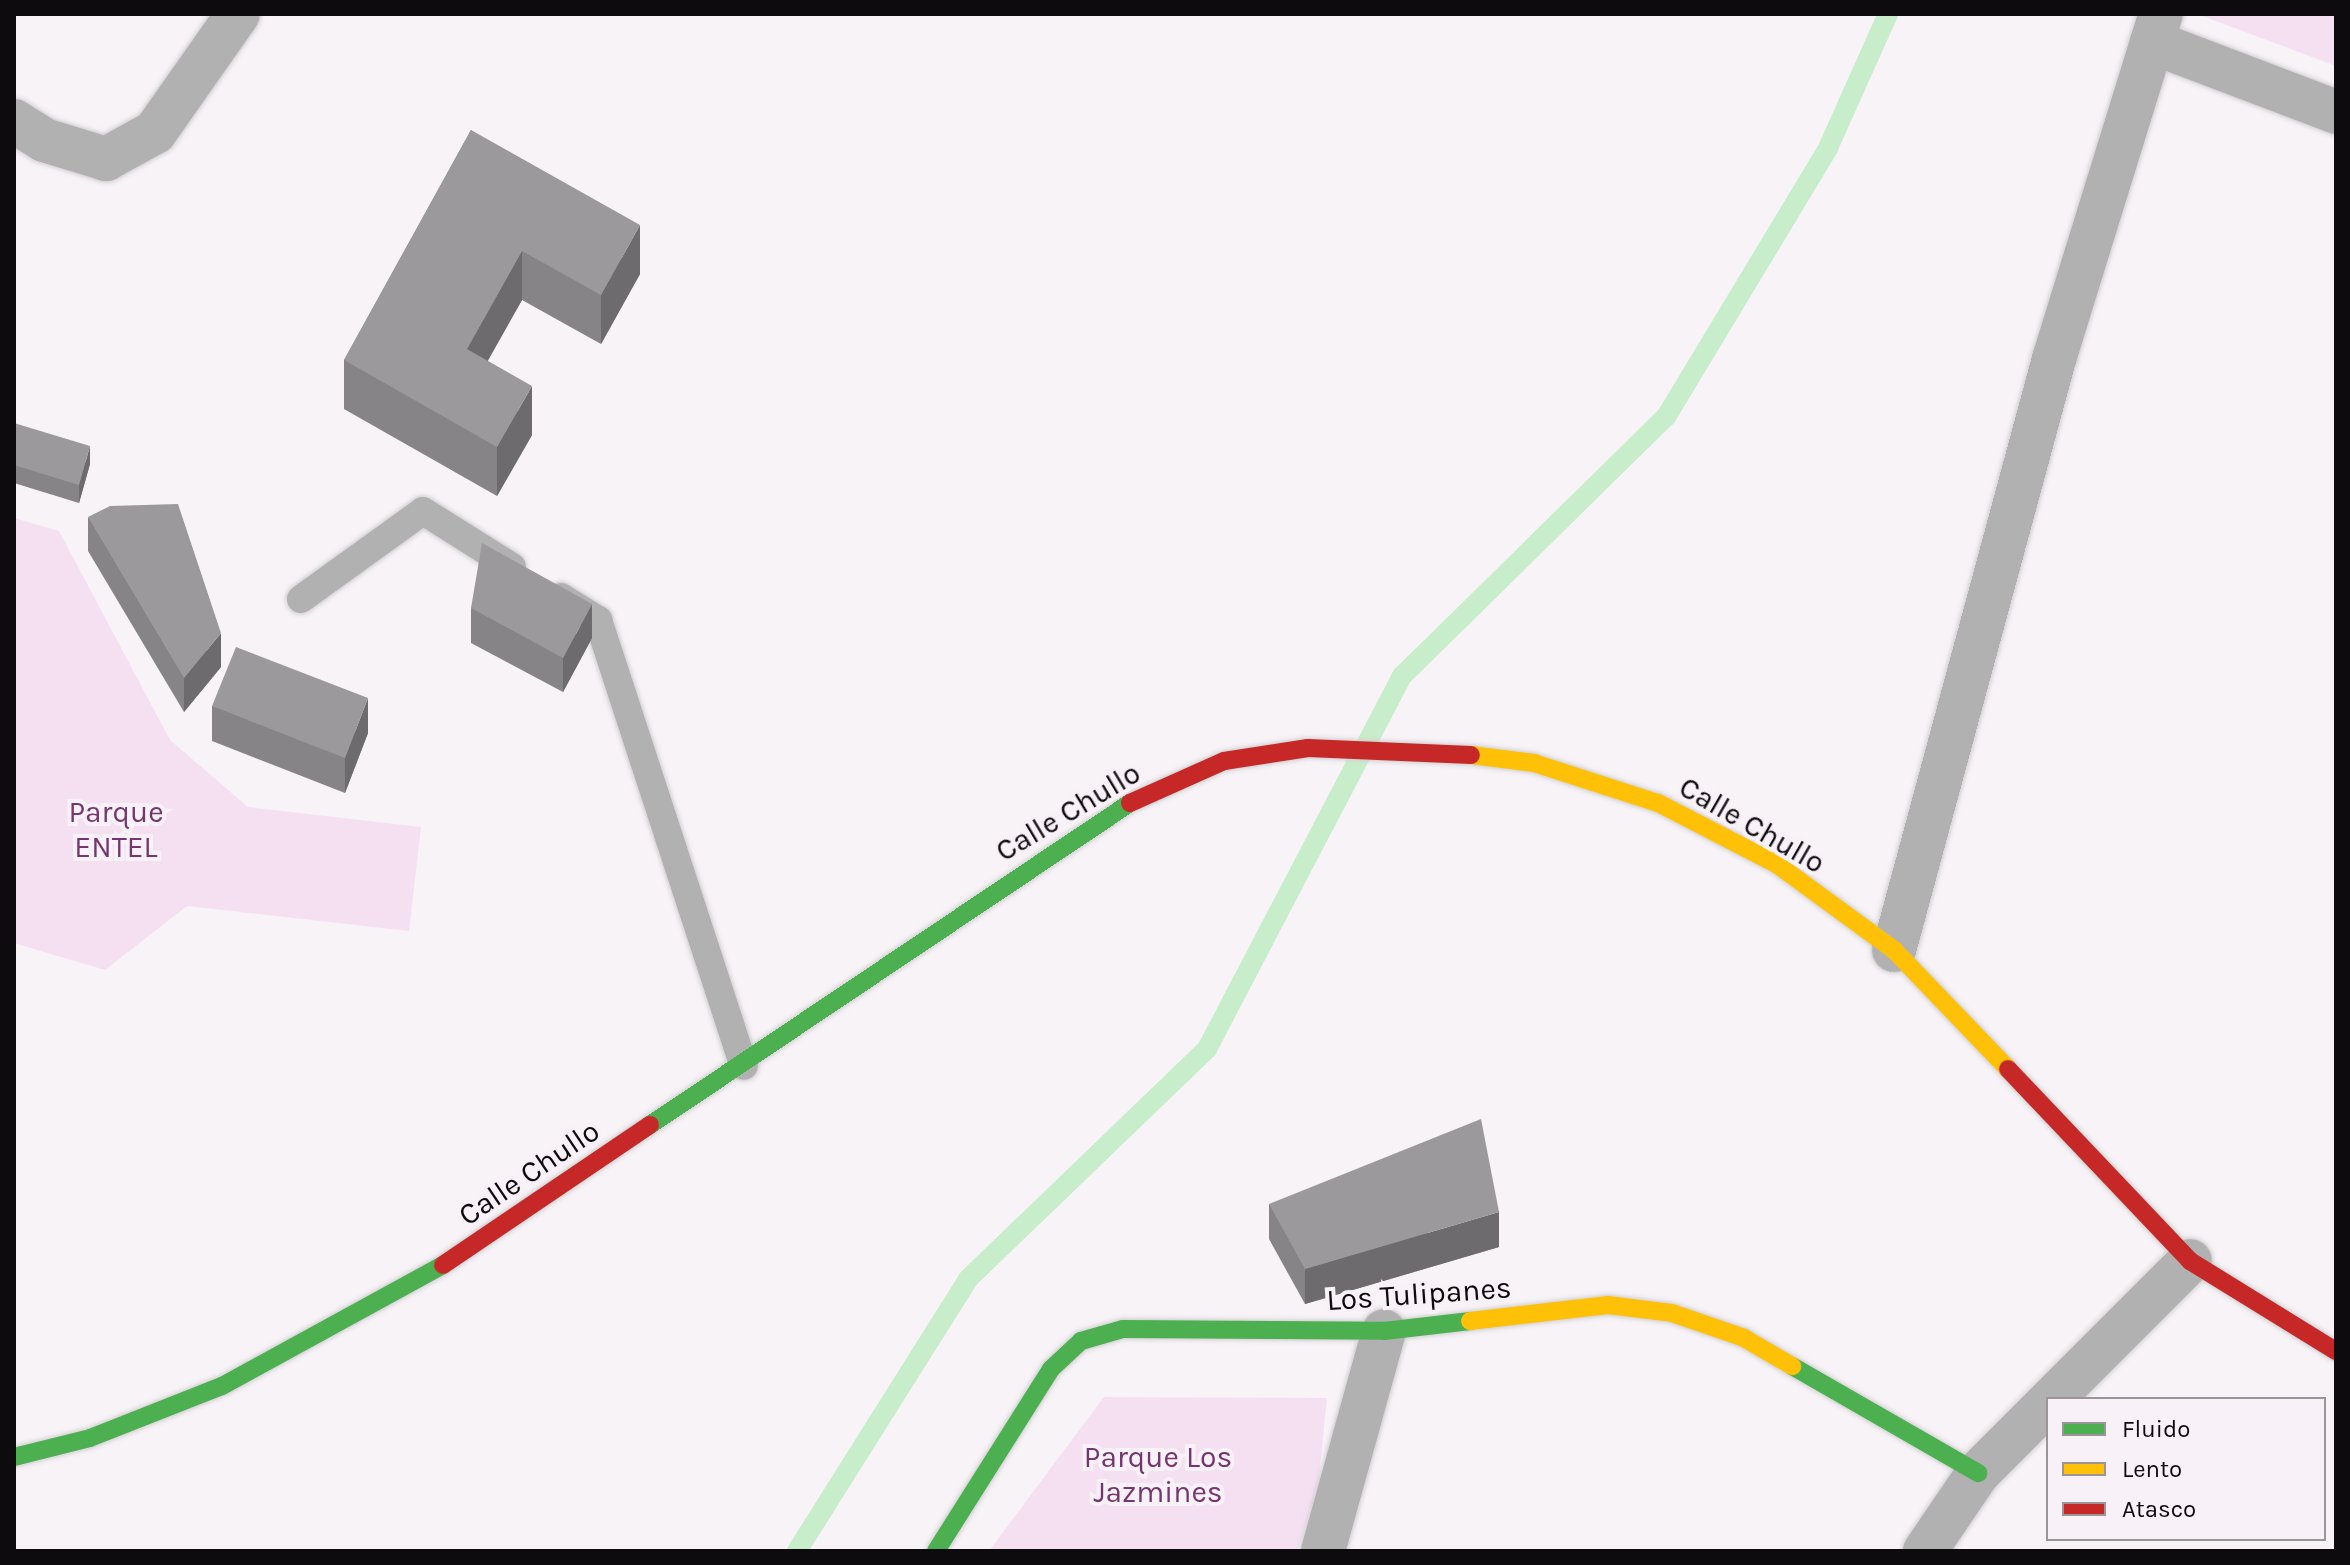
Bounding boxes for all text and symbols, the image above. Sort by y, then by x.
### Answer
street label: Calle Chullo [989,755,1147,869]
street label: Calle Chullo [1673,769,1831,881]
park label: Parque ENTEL [68,794,164,864]
street label: Calle Chullo [452,1113,606,1233]
street label: Los Tulipanes [1325,1270,1513,1318]
legend [2046,1397,2326,1541]
text: Fluido [2122,1415,2190,1443]
park label: Parque Los Jazmines [1084,1439,1232,1510]
text: Lento [2122,1455,2182,1483]
text: Atasco [2122,1495,2196,1523]

